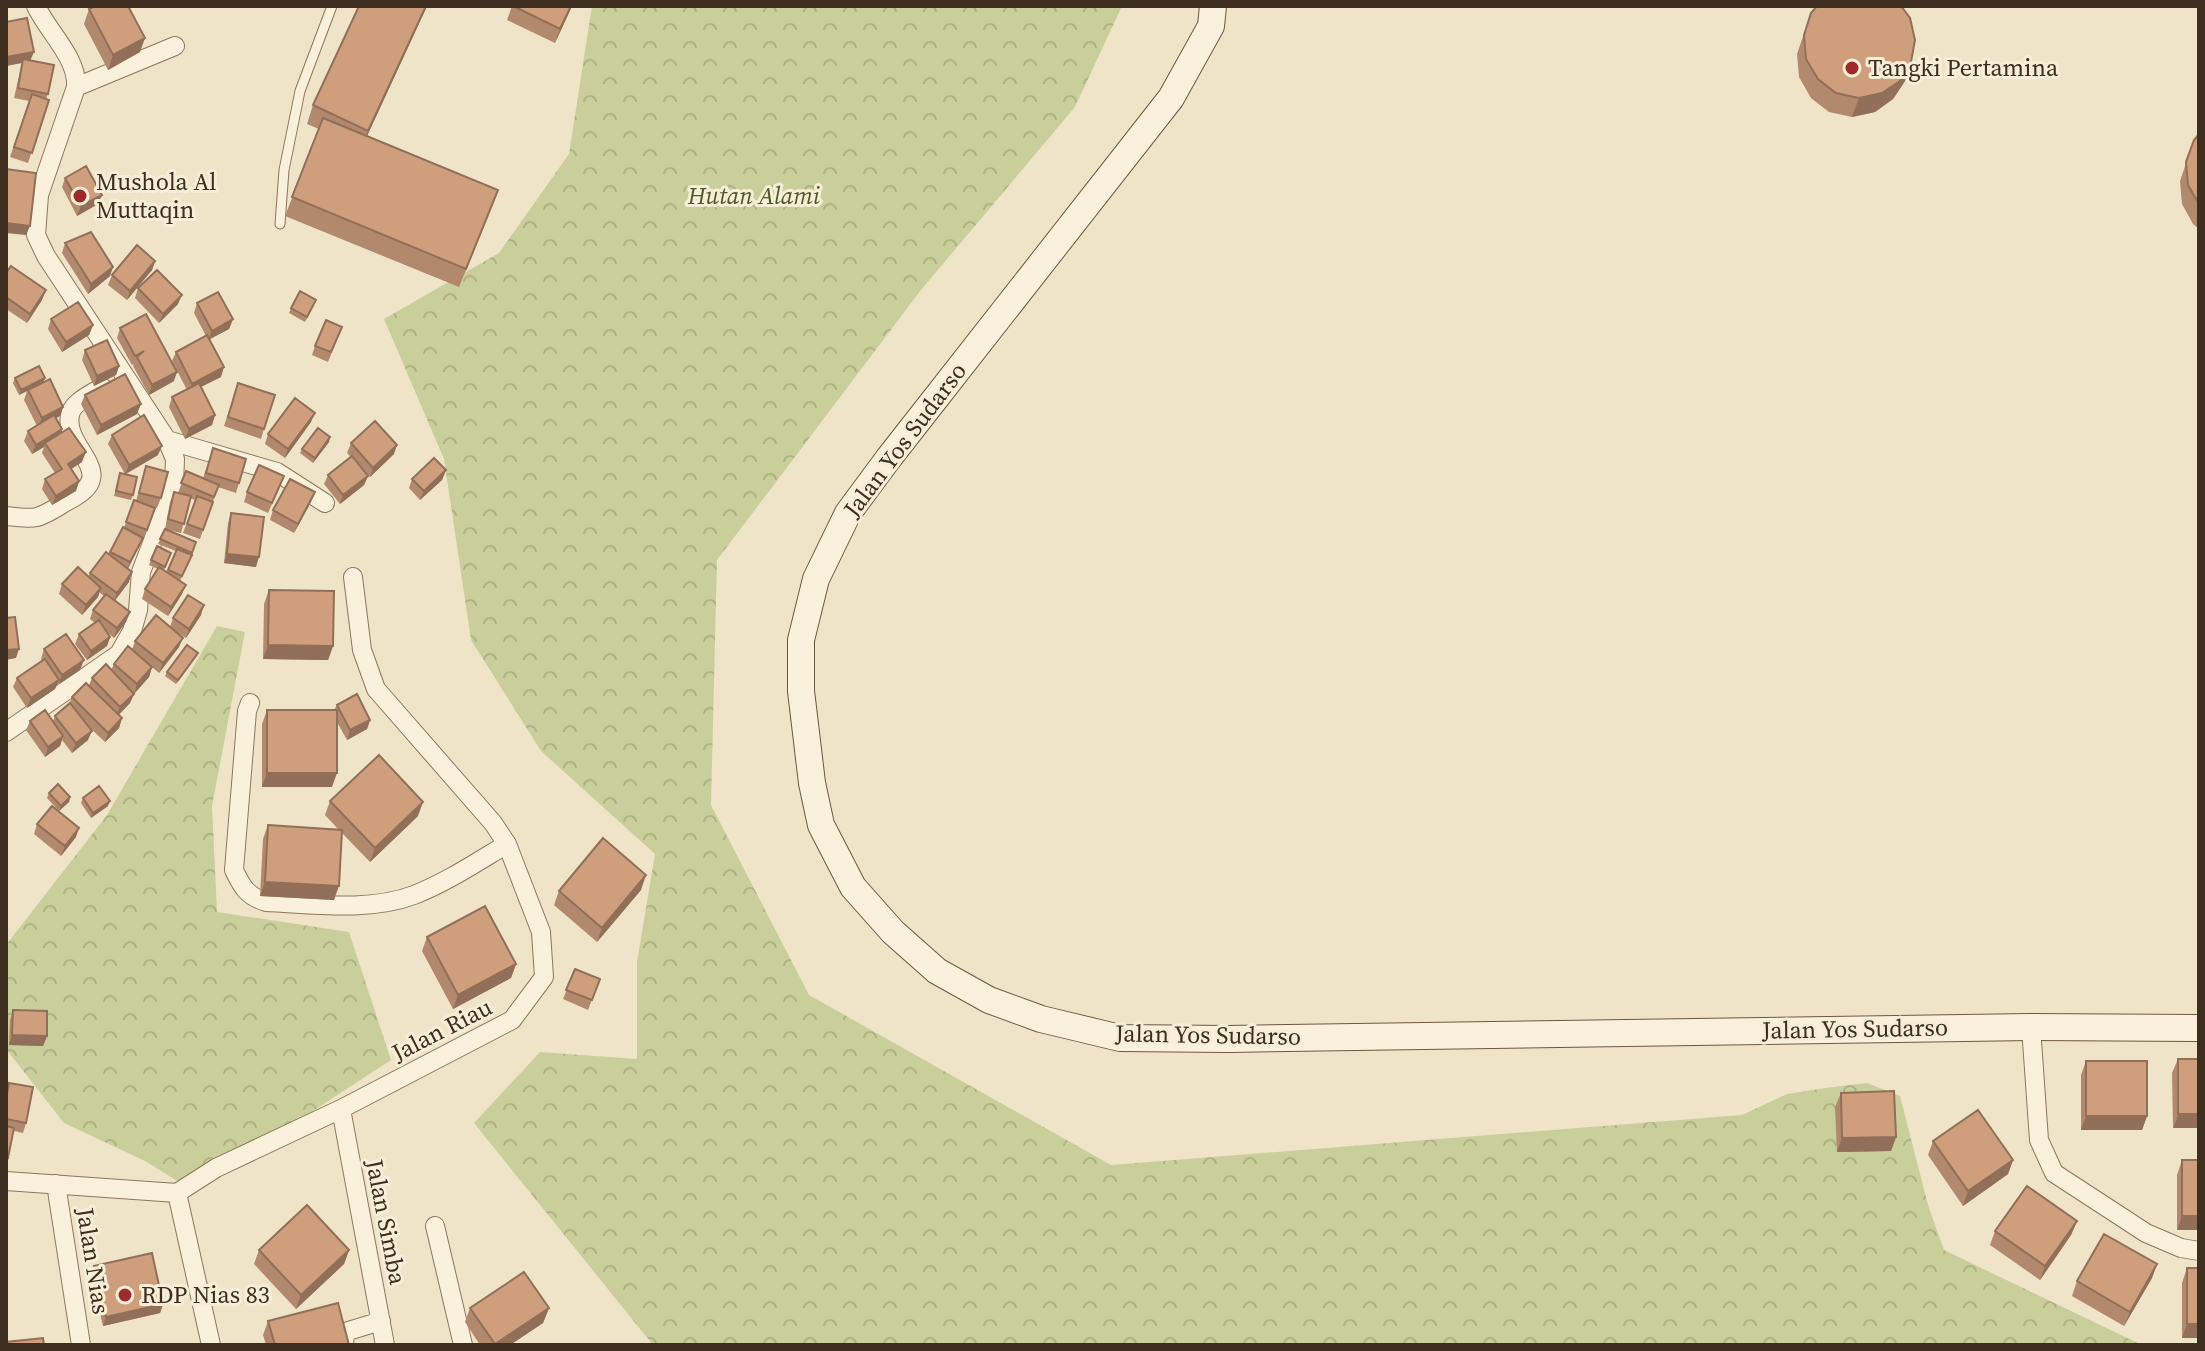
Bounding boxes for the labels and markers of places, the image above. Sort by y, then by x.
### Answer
place label: Tangki Pertamina [1868,51,2059,84]
marker: Tangki Pertamina [1843,59,1861,77]
place label: Mushola Al Muttaqin [96,165,216,226]
marker: Mushola Al Muttaqin [71,187,89,205]
place label: RDP Nias 83 [141,1278,270,1311]
marker: RDP Nias 83 [116,1286,134,1304]

